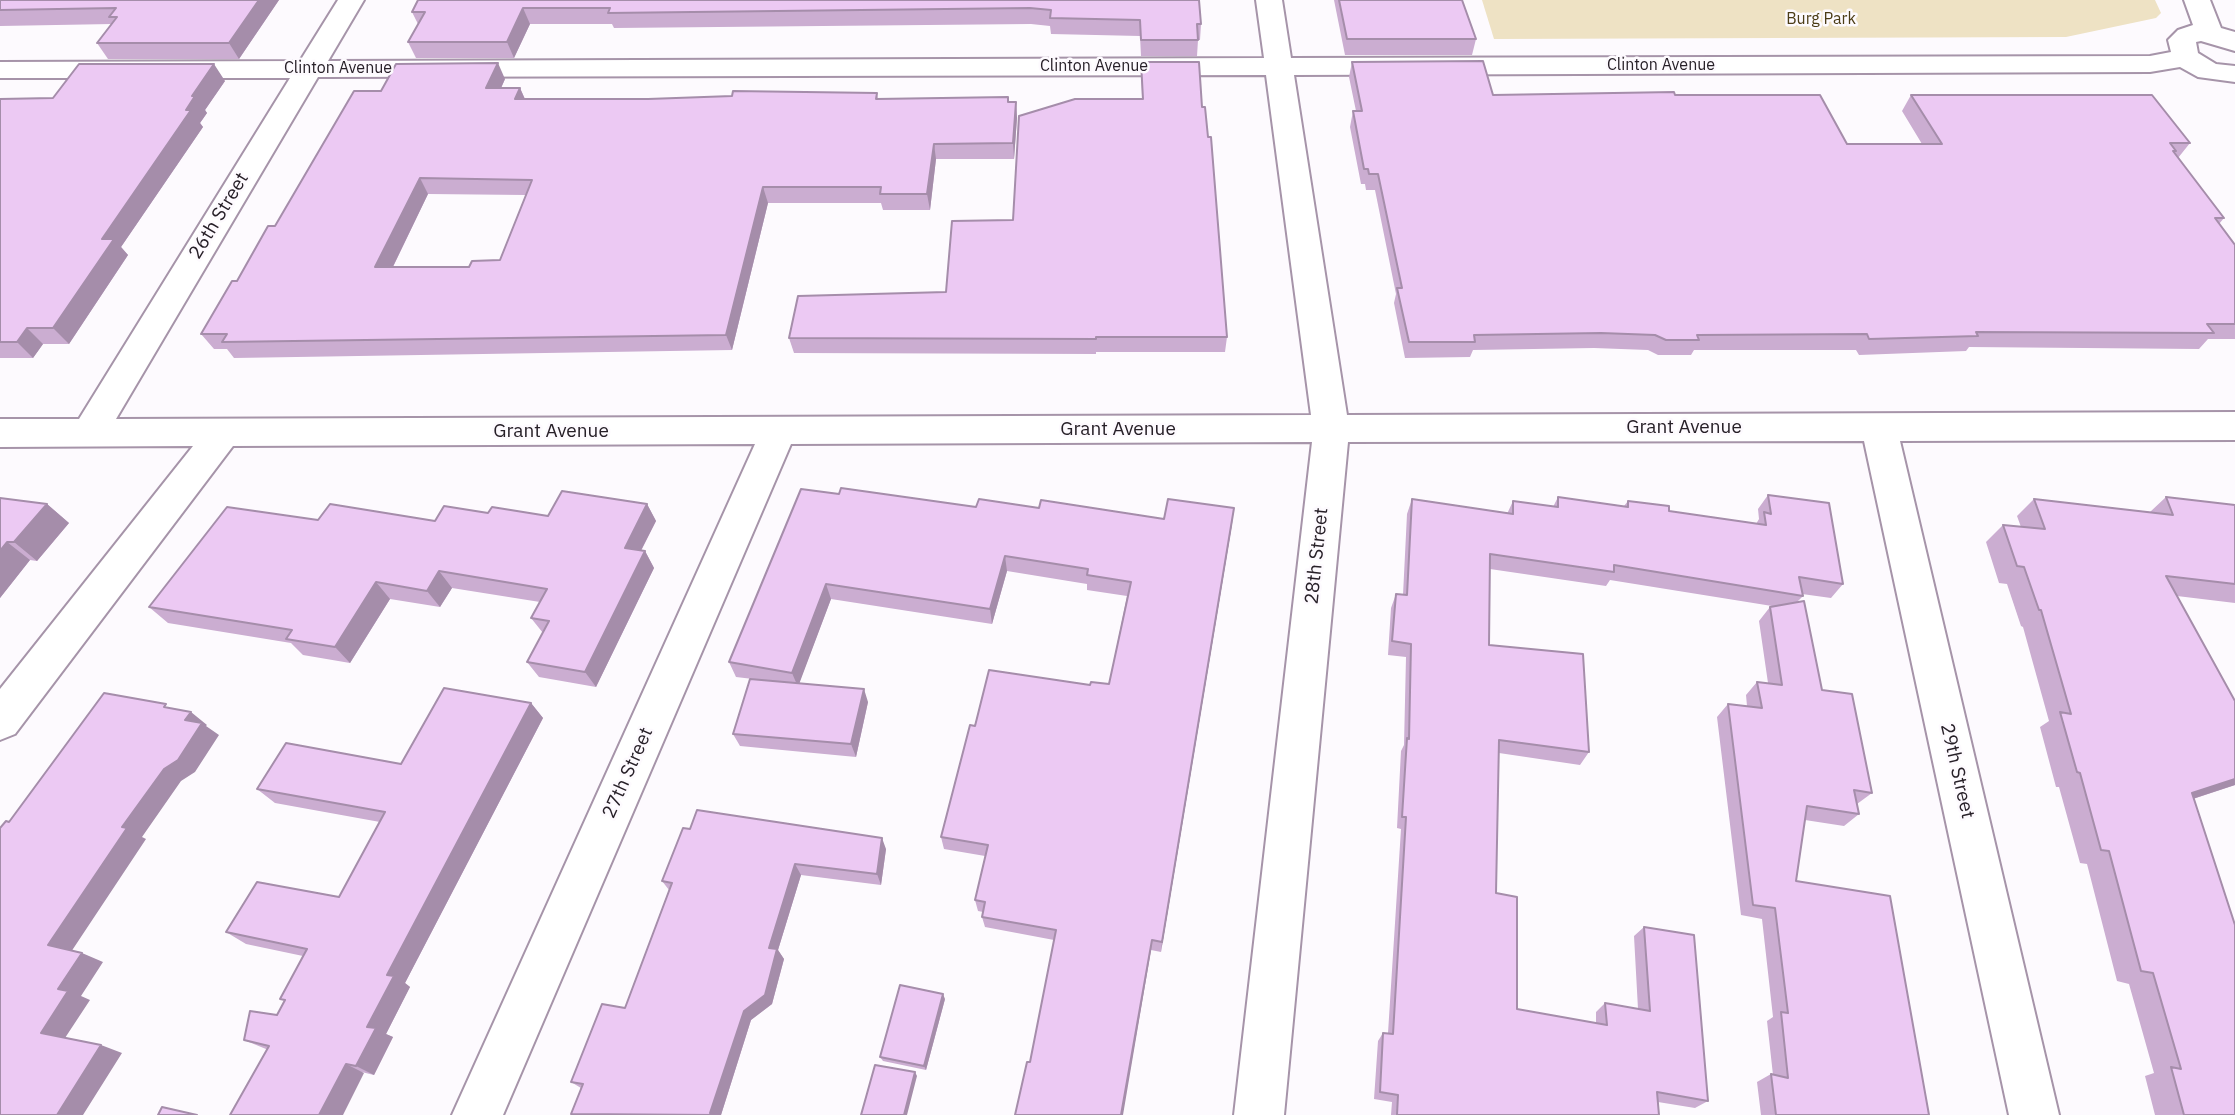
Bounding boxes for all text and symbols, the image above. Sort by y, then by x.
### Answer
park label: Burg Park [1786,9,1856,29]
street label: Clinton Avenue [1607,55,1715,75]
street label: Clinton Avenue [1040,56,1148,76]
street label: Clinton Avenue [284,58,392,78]
street label: 26th Street [184,169,254,263]
street label: Grant Avenue [1626,417,1742,439]
street label: Grant Avenue [1060,419,1176,441]
street label: Grant Avenue [493,421,609,443]
street label: 28th Street [1301,507,1333,605]
street label: 29th Street [1935,721,1979,821]
street label: 27th Street [598,724,658,822]

